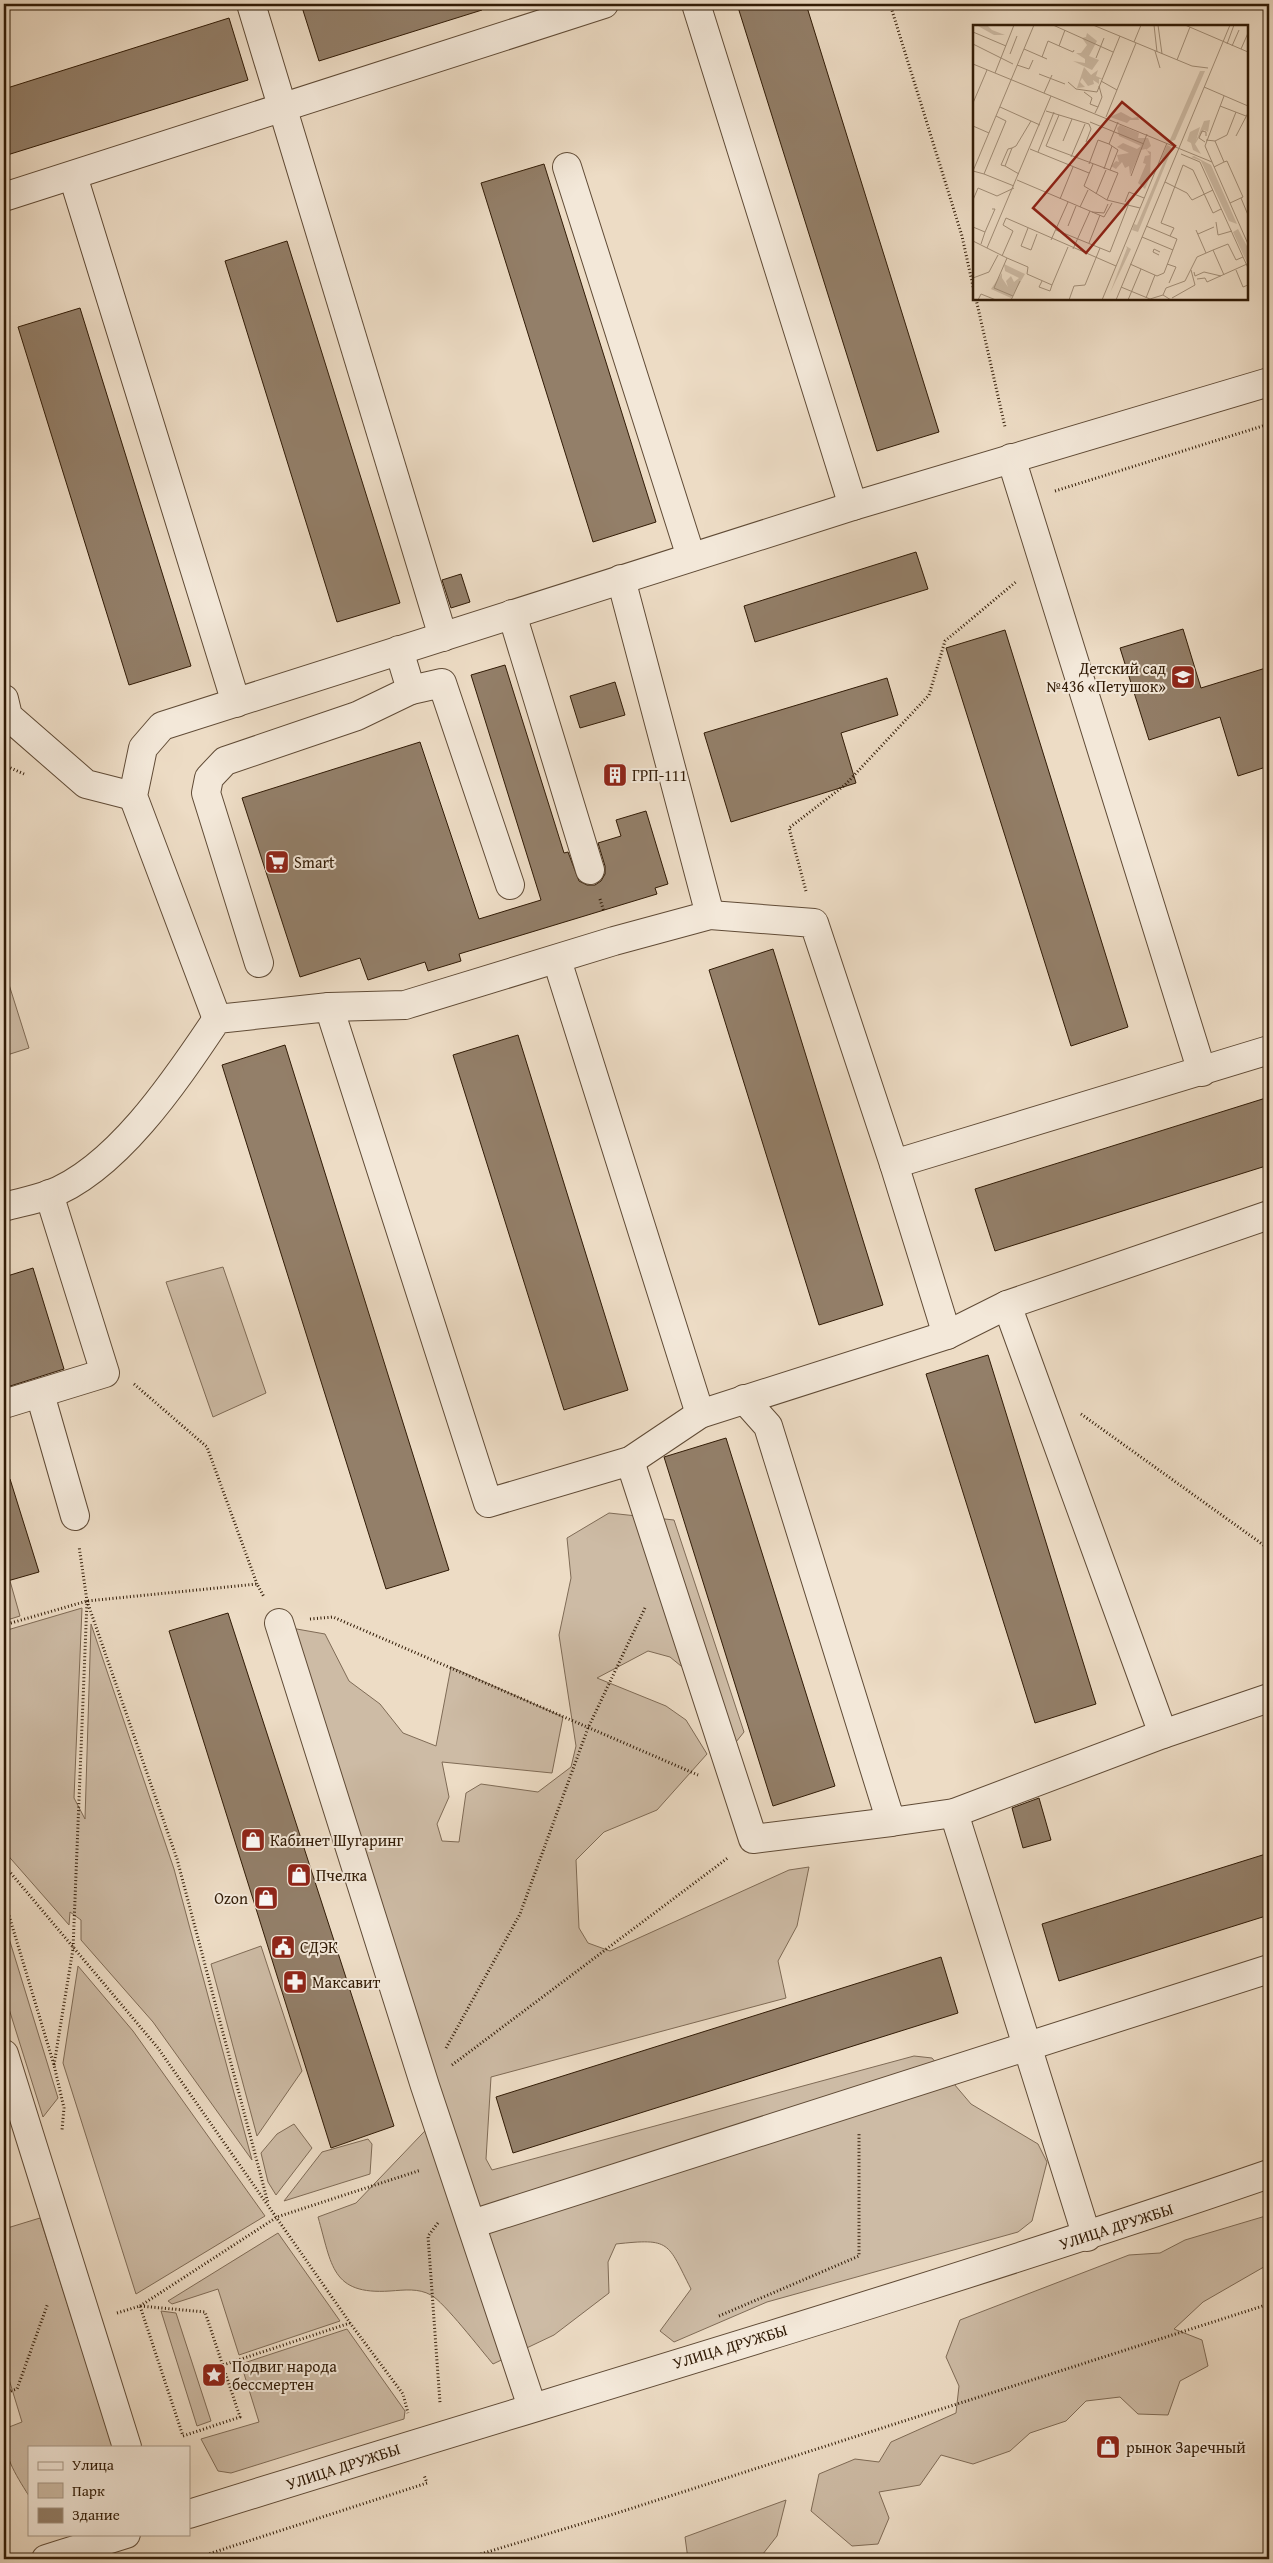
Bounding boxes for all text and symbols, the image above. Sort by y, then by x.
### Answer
inset map [973,25,1248,300]
place label: Детский сад №436 «Петушок» [1046,656,1166,698]
school or university icon: Детский сад №436 «Петушок» [1170,664,1196,690]
building icon: ГРП-111 [602,762,628,788]
place label: ГРП-111 [632,763,687,787]
supermarket icon: Smart [264,849,290,875]
place label: Smart [294,850,335,874]
shop icon: Кабинет Шугаринг [240,1827,266,1853]
place label: Кабинет Шугаринг [270,1828,404,1852]
shop icon: Пчелка [286,1862,312,1888]
place label: Пчелка [316,1863,368,1887]
shop icon: Ozon [253,1885,279,1911]
place label: Ozon [214,1886,248,1910]
public building icon: СДЭК [270,1934,296,1960]
place label: СДЭК [300,1935,338,1959]
pharmacy icon: Максавит [282,1969,308,1995]
place label: Максавит [312,1970,381,1994]
street label: УЛИЦА ДРУЖБЫ [1056,2196,1176,2256]
street label: УЛИЦА ДРУЖБЫ [670,2317,790,2375]
place label: Подвиг народа бессмертен [232,2354,337,2396]
place icon: Подвиг народа бессмертен [201,2362,227,2388]
shop icon: рынок Заречный [1095,2434,1121,2460]
place label: рынок Заречный [1126,2435,1246,2459]
street label: УЛИЦА ДРУЖБЫ [283,2436,403,2496]
legend [28,2446,190,2536]
text: Улица [72,2454,115,2475]
text: Парк [72,2480,105,2501]
text: Здание [72,2504,120,2525]

